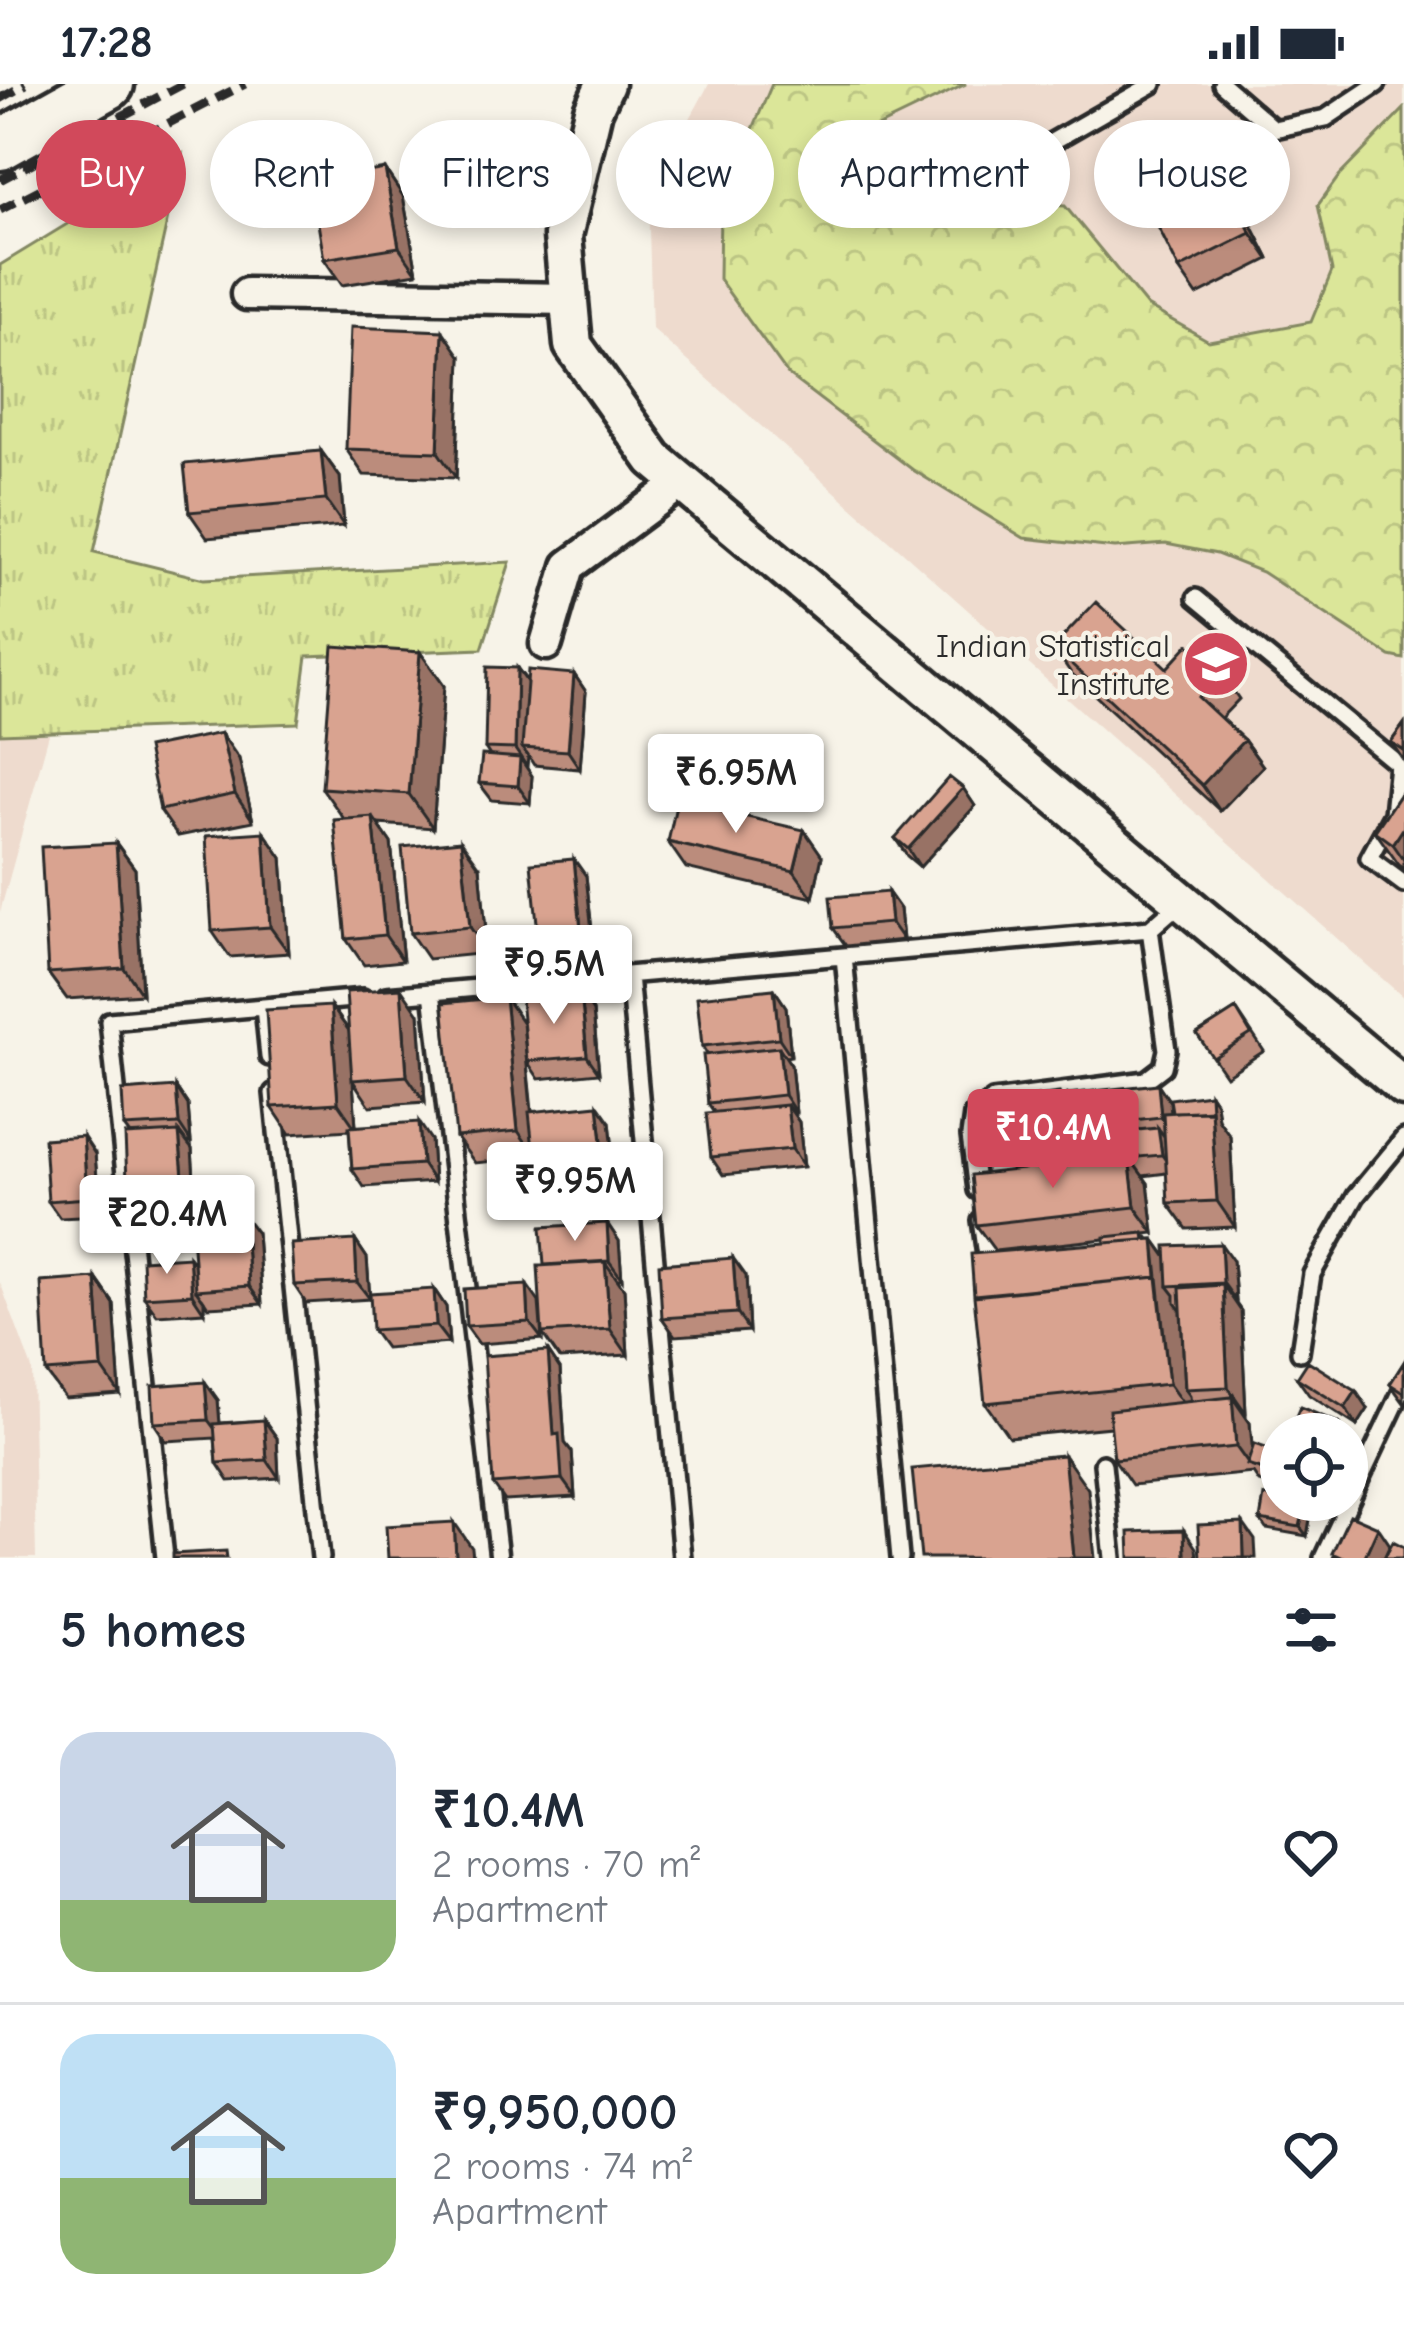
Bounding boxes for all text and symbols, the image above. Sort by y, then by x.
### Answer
text: 17:28 [60,16,153,68]
chip: Buy [36,120,186,228]
chip: Rent [210,120,375,228]
chip: Filters [399,120,592,228]
chip: New [616,120,774,228]
chip: Apartment [798,120,1070,228]
chip: House [1094,120,1290,228]
place label: Indian Statistical Institute [936,627,1170,703]
school or university icon: Indian Statistical Institute [1181,629,1251,699]
pin: ₹6.95M [638,734,834,836]
text: ₹6.95M [675,750,797,795]
pin: ₹9.5M [470,925,638,1027]
text: ₹9.5M [503,941,605,986]
pin: ₹10.4M [955,1089,1151,1191]
text: ₹10.4M [995,1105,1111,1150]
pin: ₹9.95M [477,1142,673,1244]
text: ₹9.95M [514,1158,636,1203]
pin: ₹20.4M [69,1175,265,1277]
text: ₹20.4M [107,1191,227,1236]
map controls [1260,1413,1368,1521]
button: locate [1260,1413,1368,1521]
icon: filters [1278,1597,1344,1663]
text: 5 homes [60,1601,246,1660]
icon: home [156,1780,300,1924]
text: ₹10.4M [432,1781,585,1840]
icon: heart [1278,1819,1344,1885]
text: 2 rooms · 70 m² [432,1842,700,1887]
text: Apartment [432,1887,607,1932]
icon: home [156,2082,300,2226]
text: ₹9,950,000 [432,2083,678,2142]
icon: heart [1278,2121,1344,2187]
text: 2 rooms · 74 m² [432,2144,692,2189]
text: Apartment [432,2189,607,2234]

